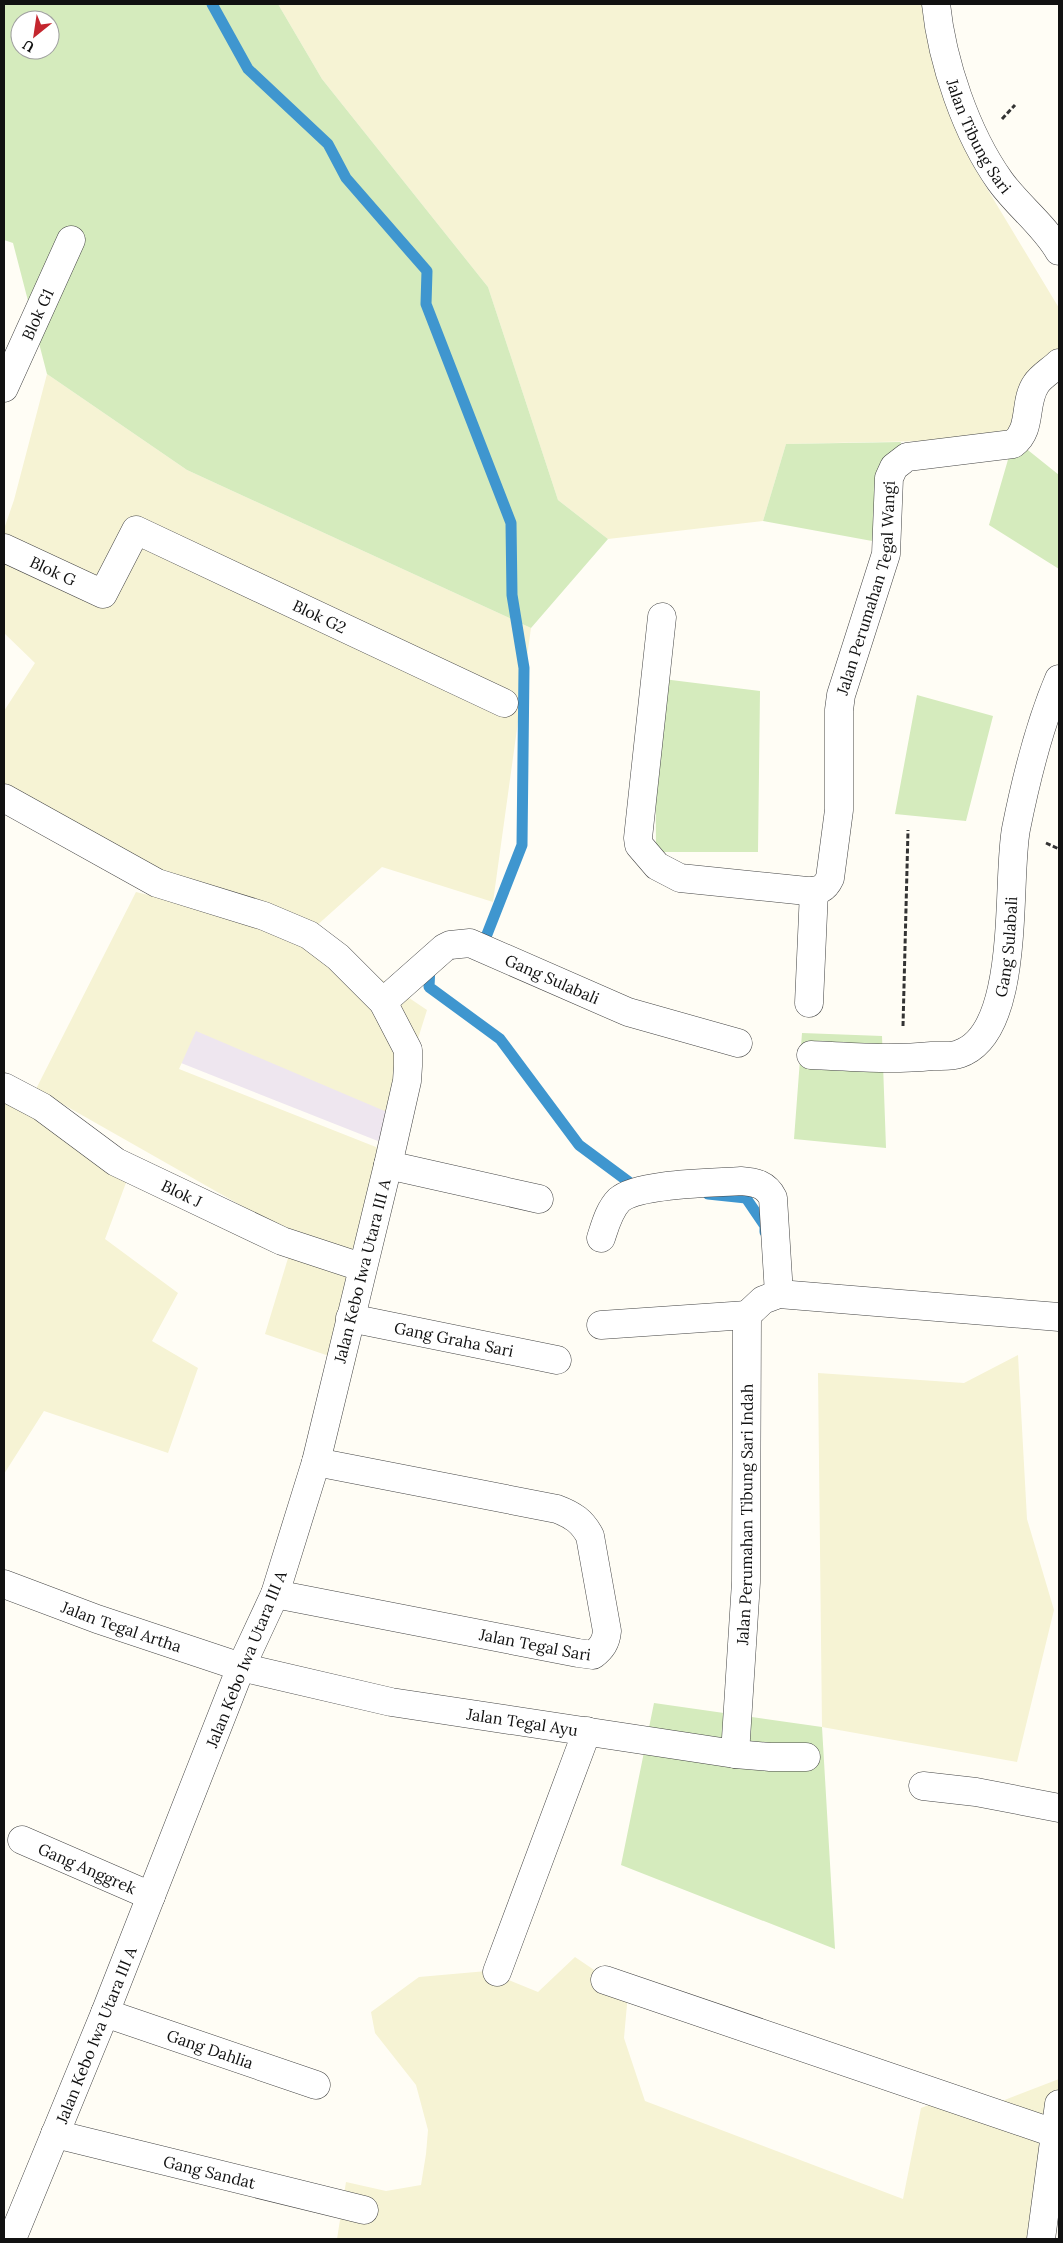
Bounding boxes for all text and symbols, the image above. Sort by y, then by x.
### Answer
north arrow [10,10,60,60]
text: U [19,36,38,57]
street label: Jalan Tibung Sari [942,75,1016,198]
street label: Blok G1 [17,285,58,343]
street label: Jalan Perumahan Tegal Wangi [831,480,899,698]
street label: Blok G [27,551,79,590]
street label: Blok G2 [289,595,350,637]
street label: Gang Sulabali [990,896,1021,999]
street label: Gang Sulabali [502,950,602,1008]
street label: Blok J [158,1175,205,1211]
street label: Jalan Kebo Iwa Utara III A [329,1176,395,1366]
street label: Gang Graha Sari [392,1317,515,1361]
street label: Jalan Perumahan Tibung Sari Indah [732,1383,757,1647]
street label: Jalan Kebo Iwa Utara III A [201,1567,291,1751]
street label: Jalan Tegal Artha [58,1596,184,1656]
street label: Jalan Tegal Sari [477,1624,592,1665]
street label: Jalan Tegal Ayu [464,1703,580,1740]
street label: Gang Anggrek [35,1838,140,1898]
street label: Jalan Kebo Iwa Utara III A [51,1943,141,2127]
street label: Gang Dahlia [164,2025,256,2073]
street label: Gang Sandat [161,2151,258,2193]

